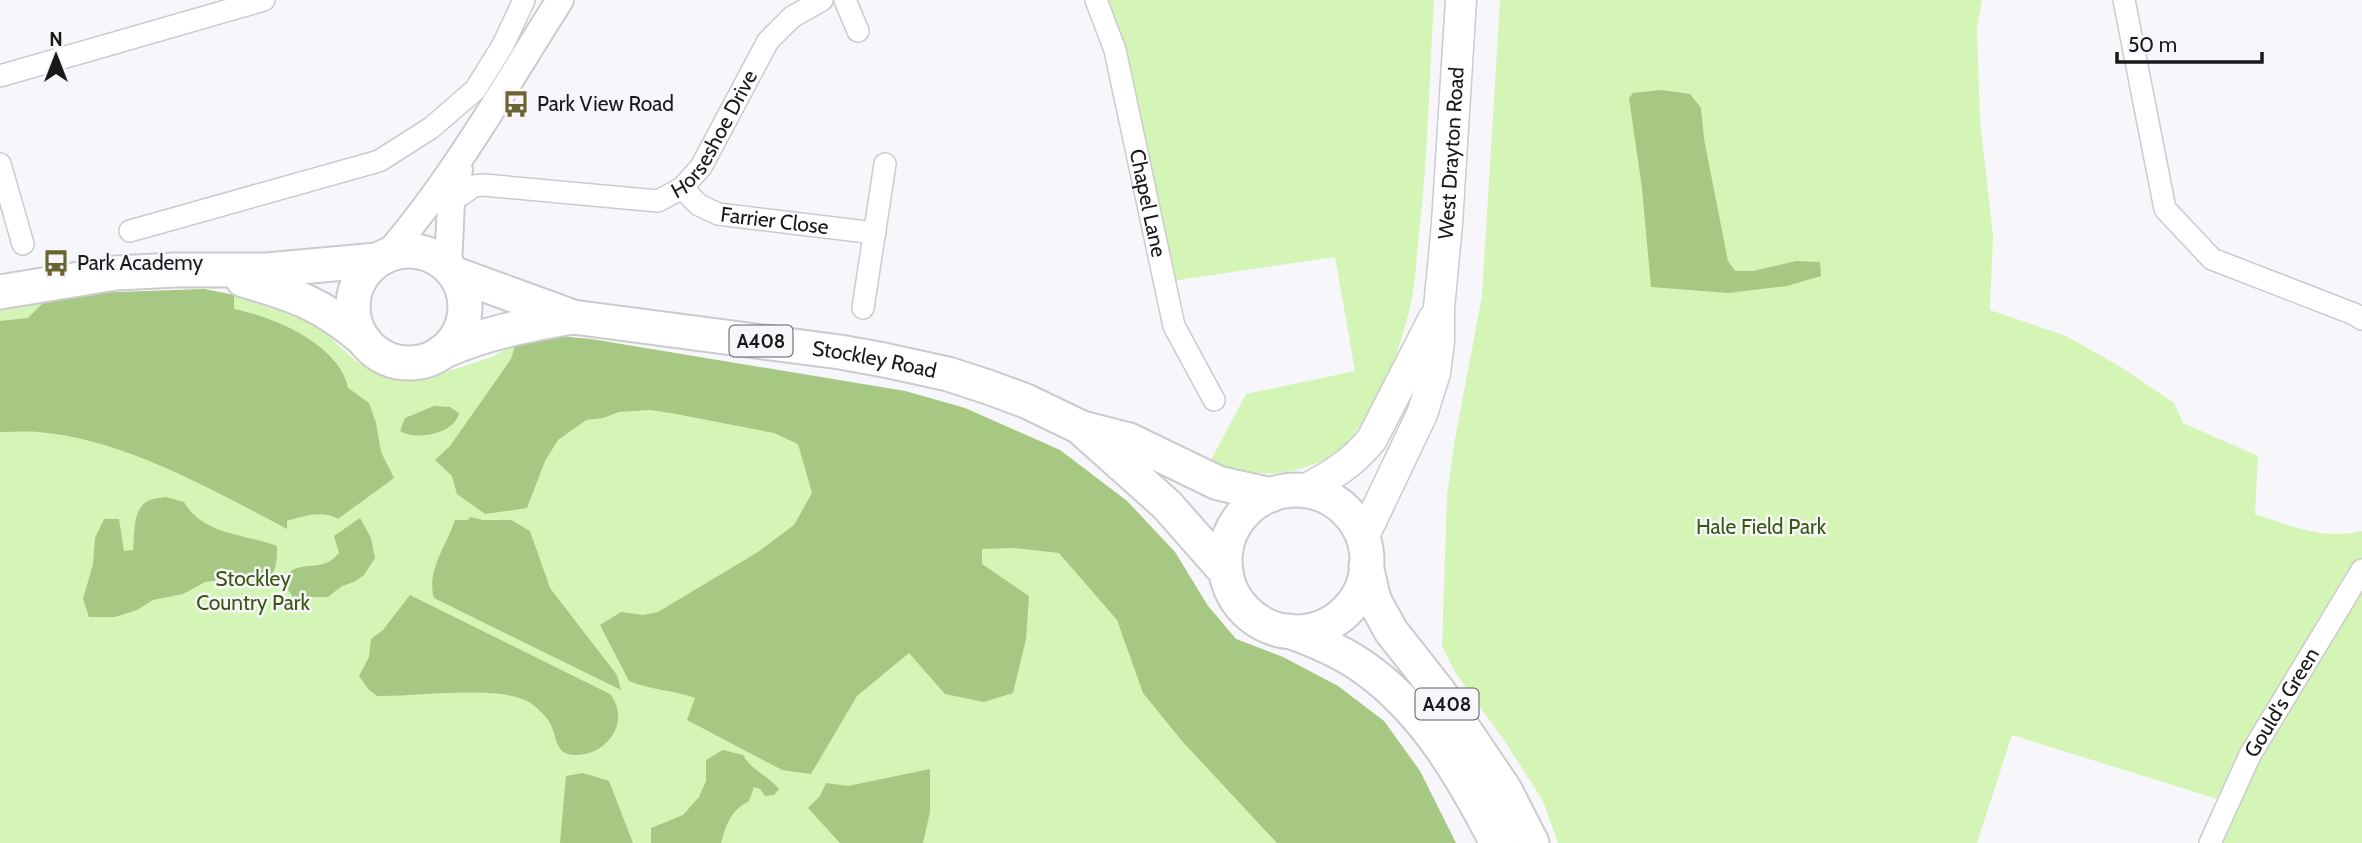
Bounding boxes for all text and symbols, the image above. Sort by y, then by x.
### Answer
north arrow [21,21,91,91]
scale bar [2117,21,2262,65]
text: N [49,28,63,51]
text: 50 m [2128,32,2177,57]
street label: Horseshoe Drive [667,65,762,203]
street label: West Drayton Road [1433,66,1469,240]
bus stop icon: Park View Road [501,89,531,119]
place label: Park View Road [537,91,674,116]
street label: Chapel Lane [1125,147,1172,259]
street label: Farrier Close [719,201,830,239]
bus stop icon: Park Academy [41,248,71,278]
place label: Park Academy [77,250,203,275]
road number: A408 [730,326,792,356]
street label: Stockley Road [811,335,939,383]
park label: Hale Field Park [1696,514,1827,539]
park label: Stockley Country Park [196,566,310,615]
street label: Gould's Green [2239,643,2324,762]
road number: A408 [1416,688,1478,720]

